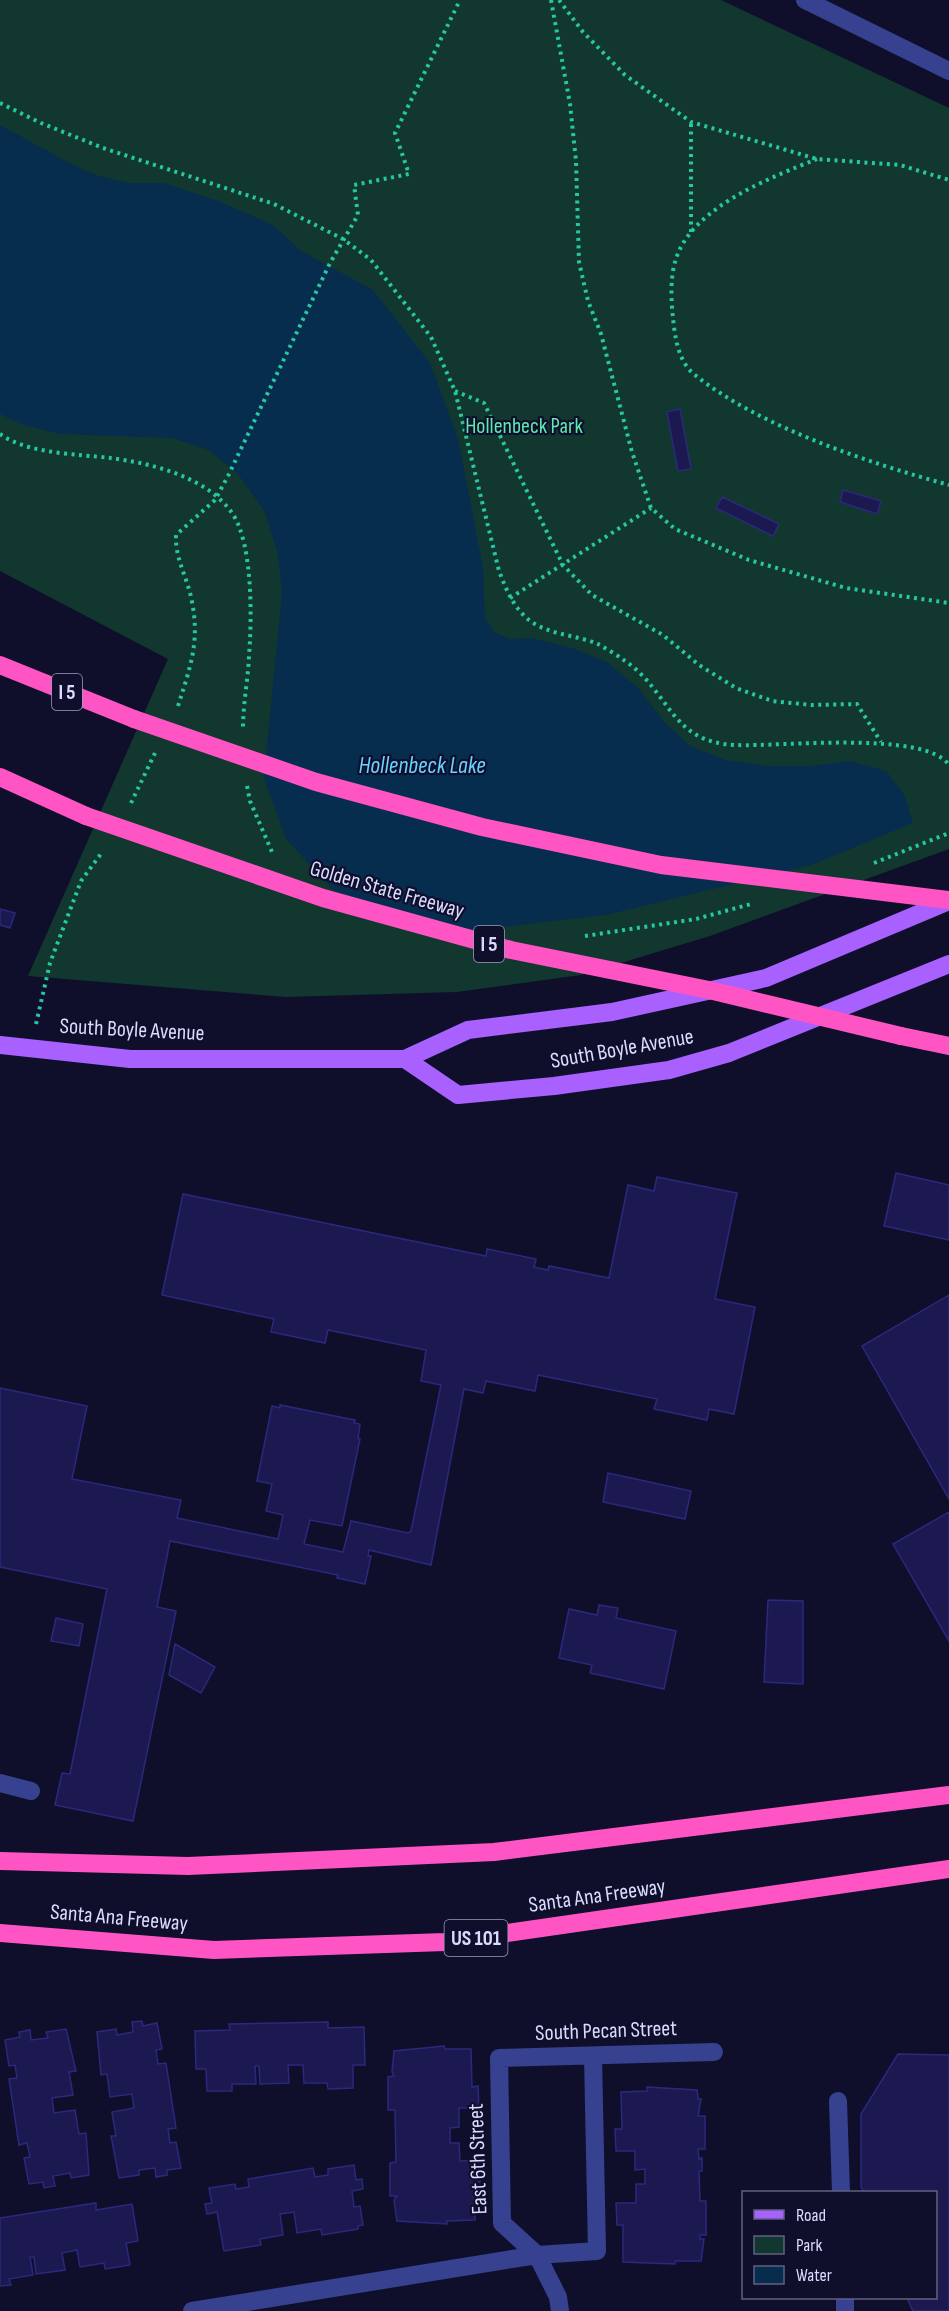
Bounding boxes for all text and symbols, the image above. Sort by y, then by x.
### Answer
park label: Hollenbeck Park [465,413,583,440]
road number: I 5 [52,674,82,710]
water label: Hollenbeck Lake [358,751,486,780]
street label: Golden State Freeway [307,855,468,925]
road number: I 5 [474,926,504,962]
street label: South Boyle Avenue [59,1013,205,1047]
street label: South Boyle Avenue [548,1023,696,1075]
street label: Santa Ana Freeway [527,1873,668,1919]
street label: Santa Ana Freeway [49,1899,189,1938]
road number: US 101 [444,1920,508,1956]
street label: South Pecan Street [535,2015,678,2047]
street label: East 6th Street [463,2103,493,2215]
legend [742,2191,937,2299]
text: Road [796,2205,826,2226]
text: Park [796,2235,822,2256]
text: Water [796,2265,832,2286]

